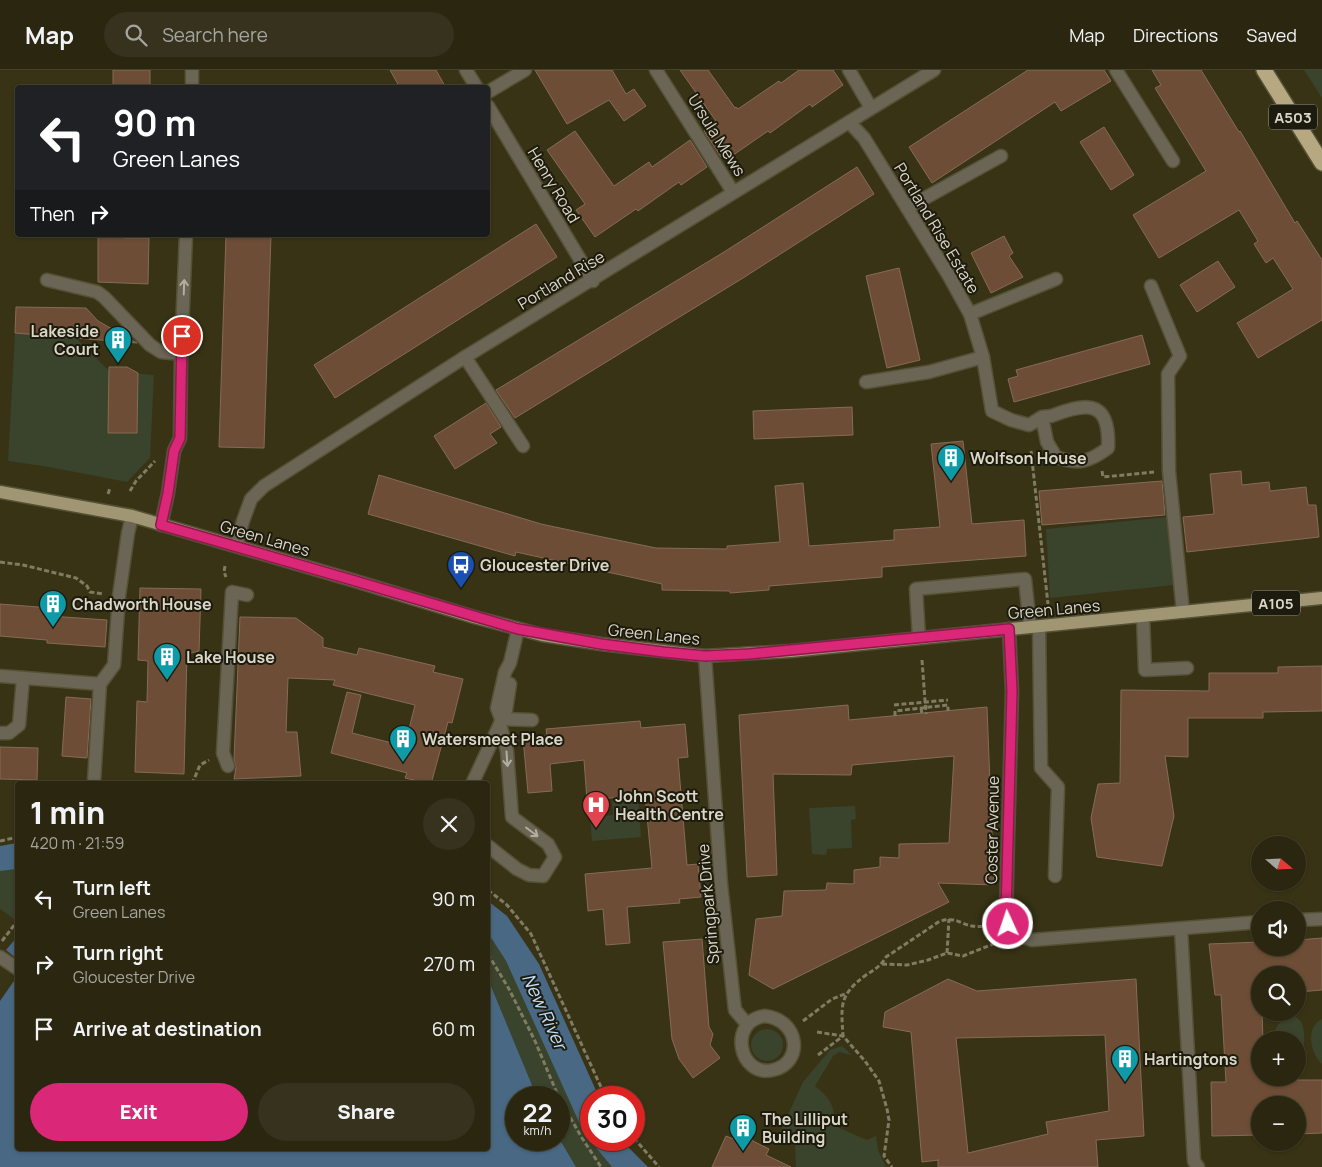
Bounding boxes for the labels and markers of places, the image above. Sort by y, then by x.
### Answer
pin [161,315,203,357]
place label: Lakeside Court [31,320,99,360]
building icon: Lakeside Court [103,325,133,364]
building icon: Wolfson House [936,443,966,482]
place label: Wolfson House [970,447,1087,469]
bus stop icon: Gloucester Drive [446,550,476,589]
place label: Gloucester Drive [480,554,610,576]
building icon: Chadworth House [38,589,68,628]
place label: Chadworth House [72,593,212,615]
building icon: Lake House [152,642,182,681]
place label: Lake House [186,646,275,668]
building icon: Watersmeet Place [388,724,418,763]
place label: Watersmeet Place [422,728,563,750]
place label: John Scott Health Centre [615,785,724,825]
hospital icon: John Scott Health Centre [581,790,611,829]
building icon: Hartingtons [1110,1044,1140,1083]
place label: Hartingtons [1144,1048,1238,1070]
place label: The Lilliput Building [762,1108,848,1148]
building icon: The Lilliput Building [728,1113,758,1152]

